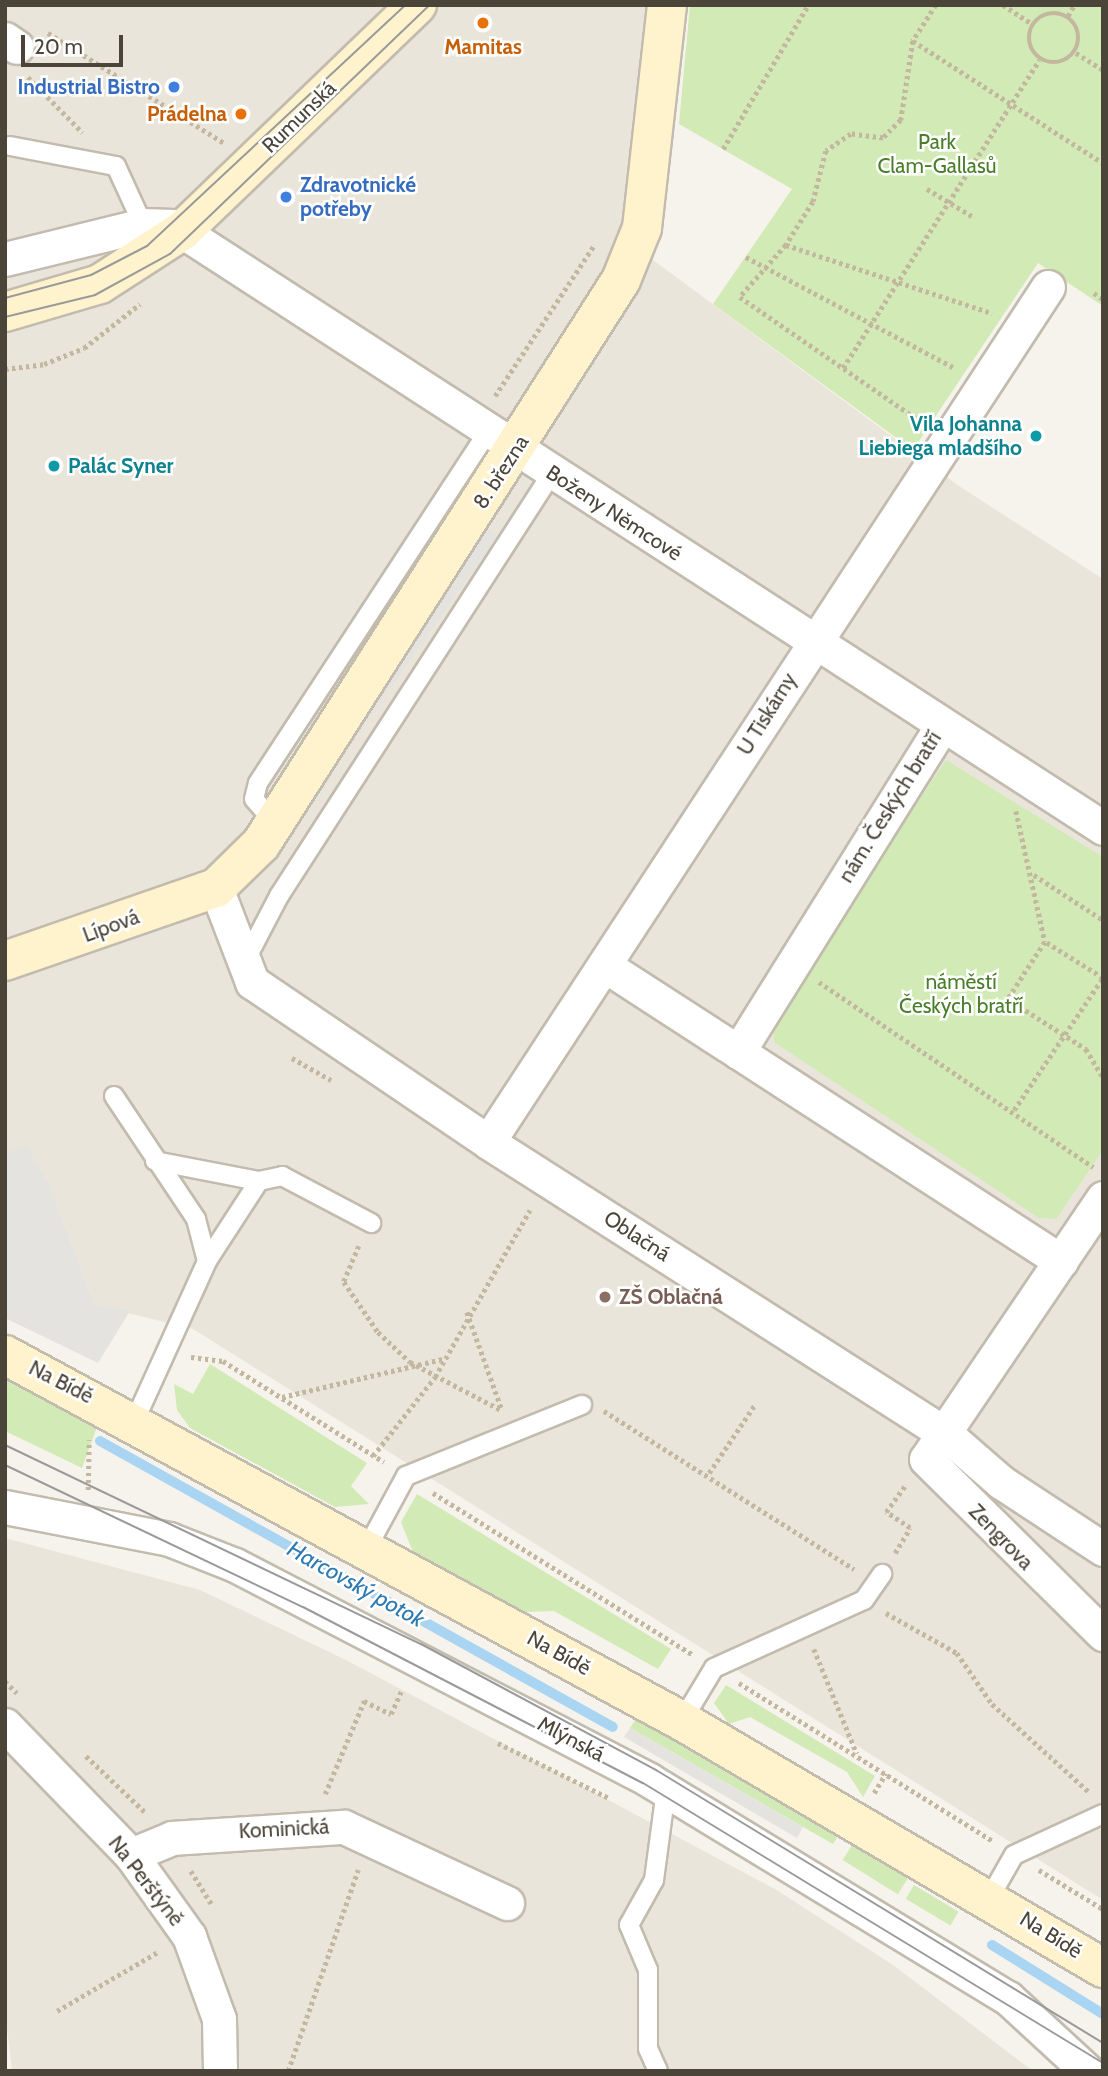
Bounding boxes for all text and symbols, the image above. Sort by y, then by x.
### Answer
marker: Mamitas [475,15,491,31]
scale bar [24,21,126,65]
text: 20 m [34,34,83,59]
place label: Mamitas [444,34,522,60]
place label: Industrial Bistro [17,74,160,100]
street label: Rumunská [257,76,341,158]
marker: Industrial Bistro [166,79,182,95]
place label: Prádelna [147,101,227,127]
marker: Prádelna [233,106,249,122]
park label: Park Clam-Gallasů [877,129,997,179]
place label: Zdravotnické potřeby [300,172,416,222]
marker: Zdravotnické potřeby [278,189,294,205]
place label: Vila Johanna Liebiega mladšího [858,411,1022,461]
marker: Vila Johanna Liebiega mladšího [1028,428,1044,444]
street label: 8. března [468,431,534,513]
place label: Palác Syner [68,453,174,479]
marker: Palác Syner [46,458,62,474]
street label: Boženy Němcové [541,460,687,566]
street label: U Tiskárny [732,668,802,760]
street label: nám. Českých bratří [833,727,947,887]
street label: Lípová [79,904,143,948]
park label: náměstí Českých bratří [899,969,1023,1019]
street label: Oblačná [599,1205,675,1267]
place label: ZŠ Oblačná [619,1284,723,1310]
marker: ZŠ Oblačná [597,1289,613,1305]
street label: Na Bídě [25,1355,97,1409]
street label: Zengrova [963,1499,1039,1575]
water label: Harcovský potok [283,1535,429,1633]
street label: Na Bídě [523,1625,595,1681]
street label: Mlýnská [533,1711,609,1767]
street label: Kominická [238,1814,330,1844]
street label: Na Perštýně [103,1831,189,1931]
street label: Na Bídě [1015,1906,1087,1964]

